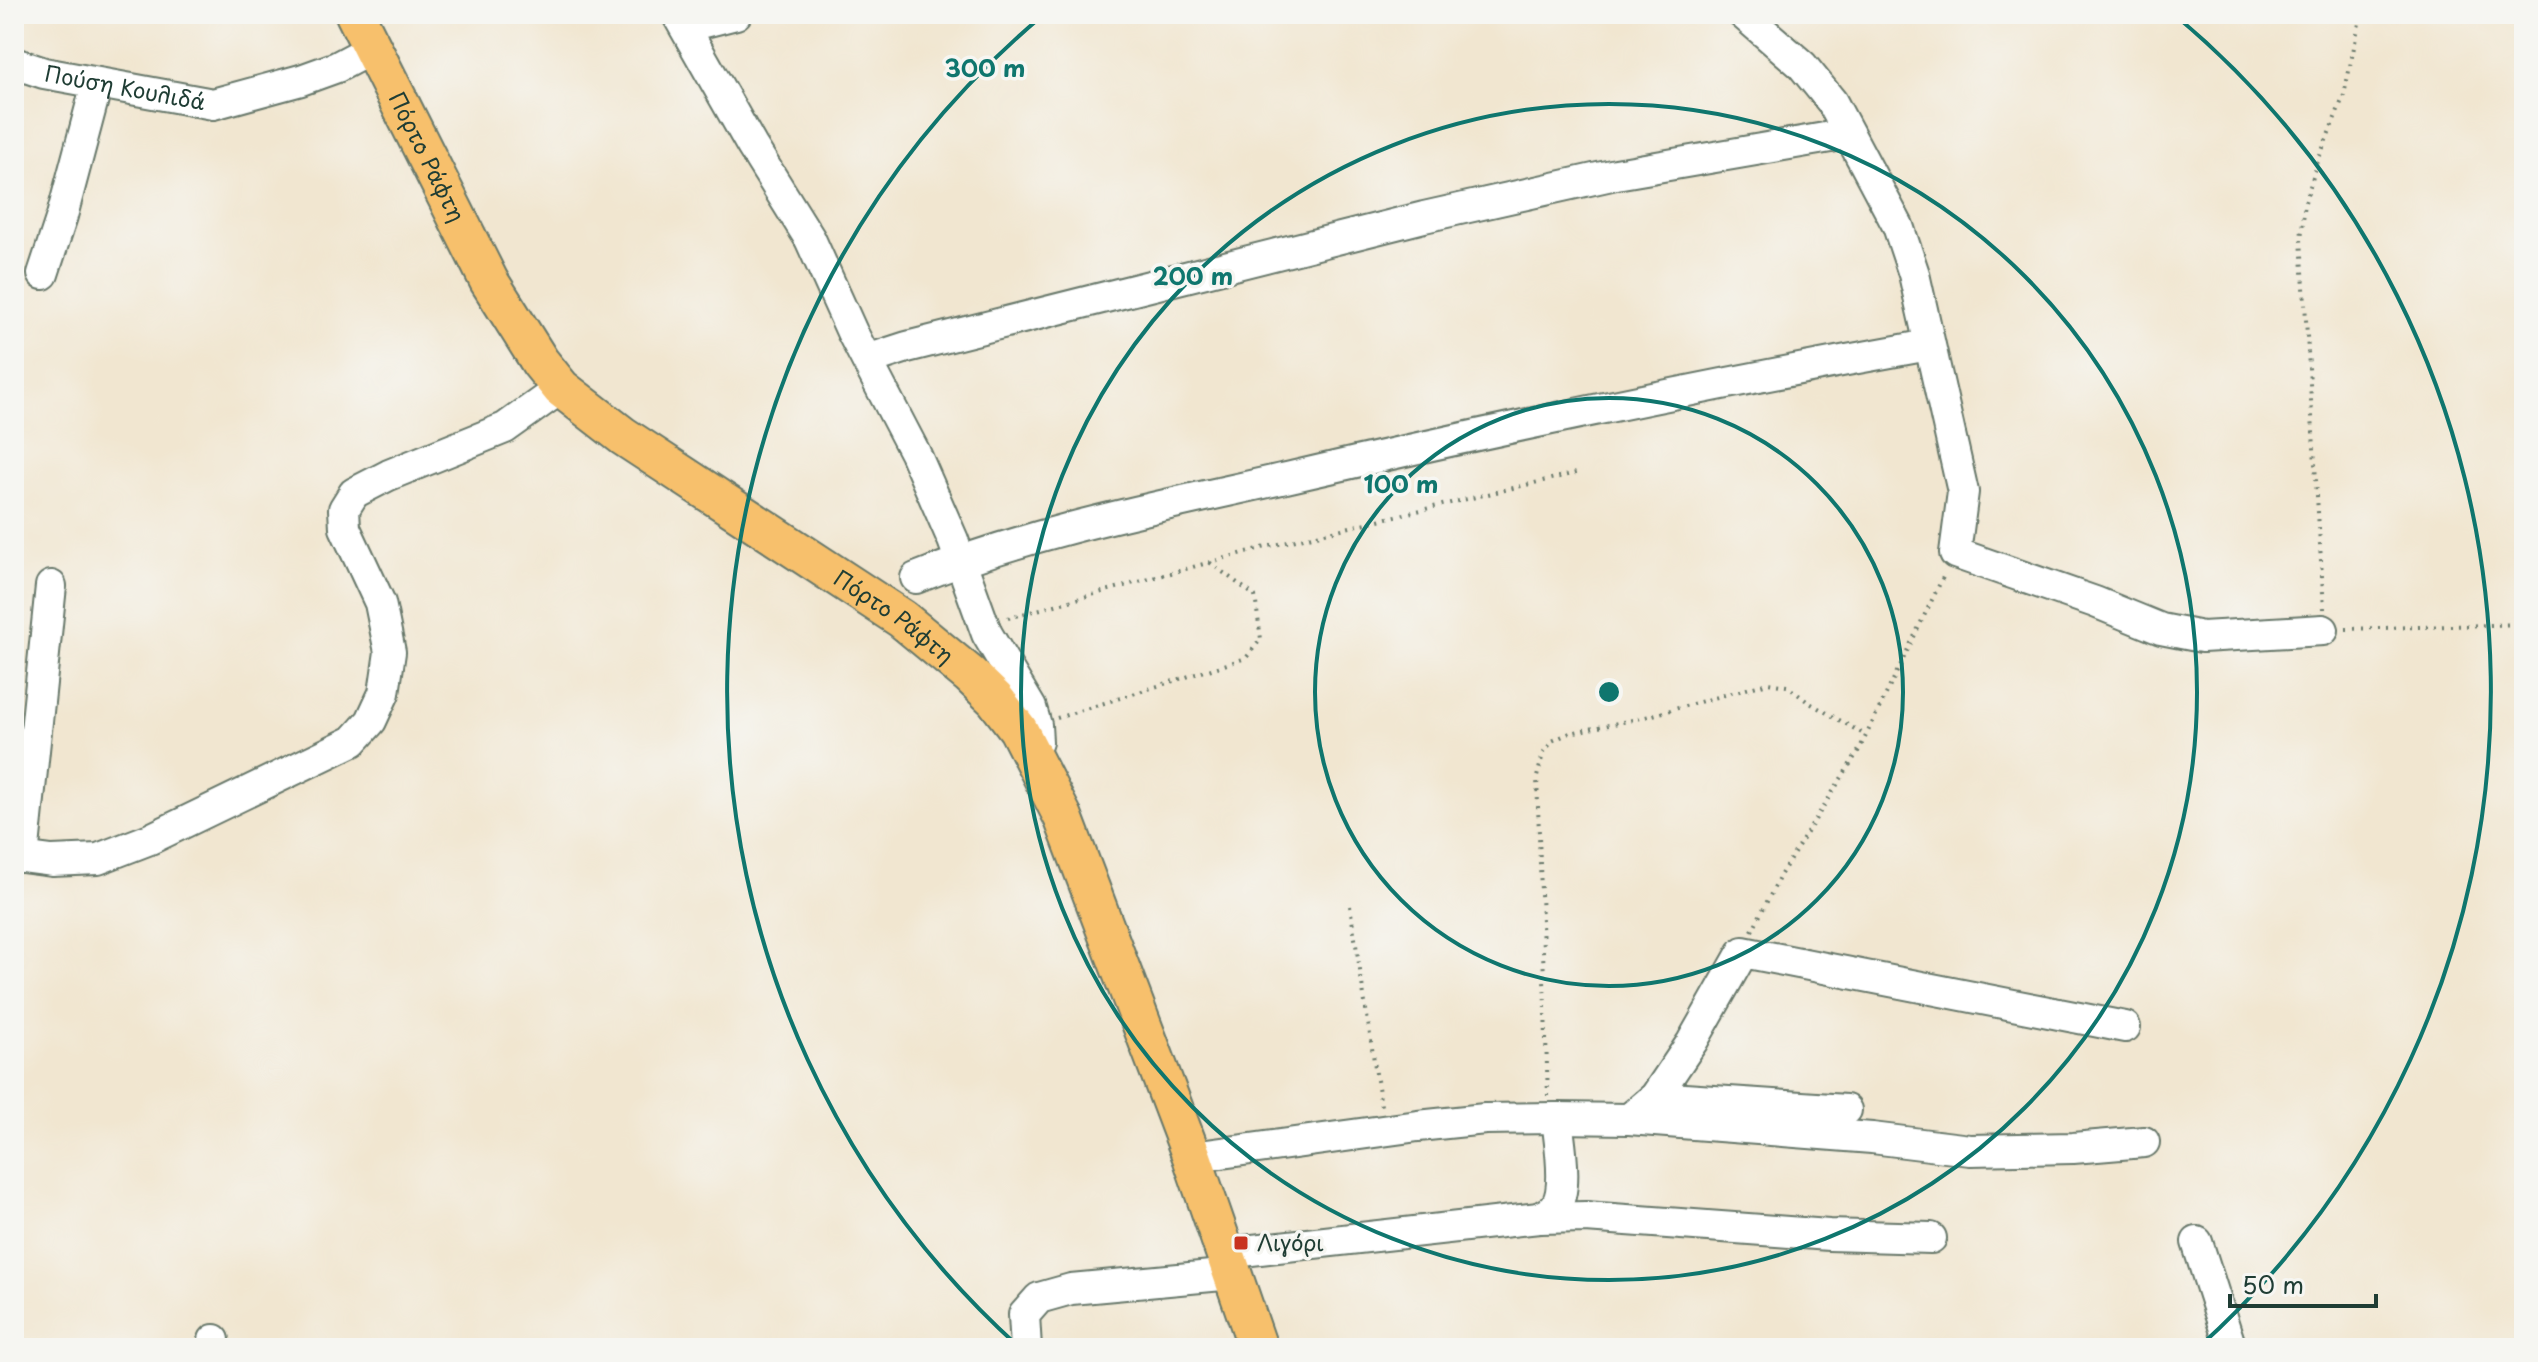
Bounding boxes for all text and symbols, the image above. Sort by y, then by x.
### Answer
text: 300 m [944,49,1026,85]
street label: Πούση Κουλιδά [42,55,208,117]
street label: Πόρτο Ράφτη [382,86,475,227]
text: 200 m [1153,257,1233,293]
text: 100 m [1364,465,1438,501]
street label: Πόρτο Ράφτη [828,561,962,671]
centre of rings [1595,678,1623,706]
place label: Λιγόρι [1257,1225,1324,1258]
marker: Λιγόρι [1232,1234,1250,1252]
scale bar [2230,1258,2376,1308]
text: 50 m [2242,1266,2304,1302]

